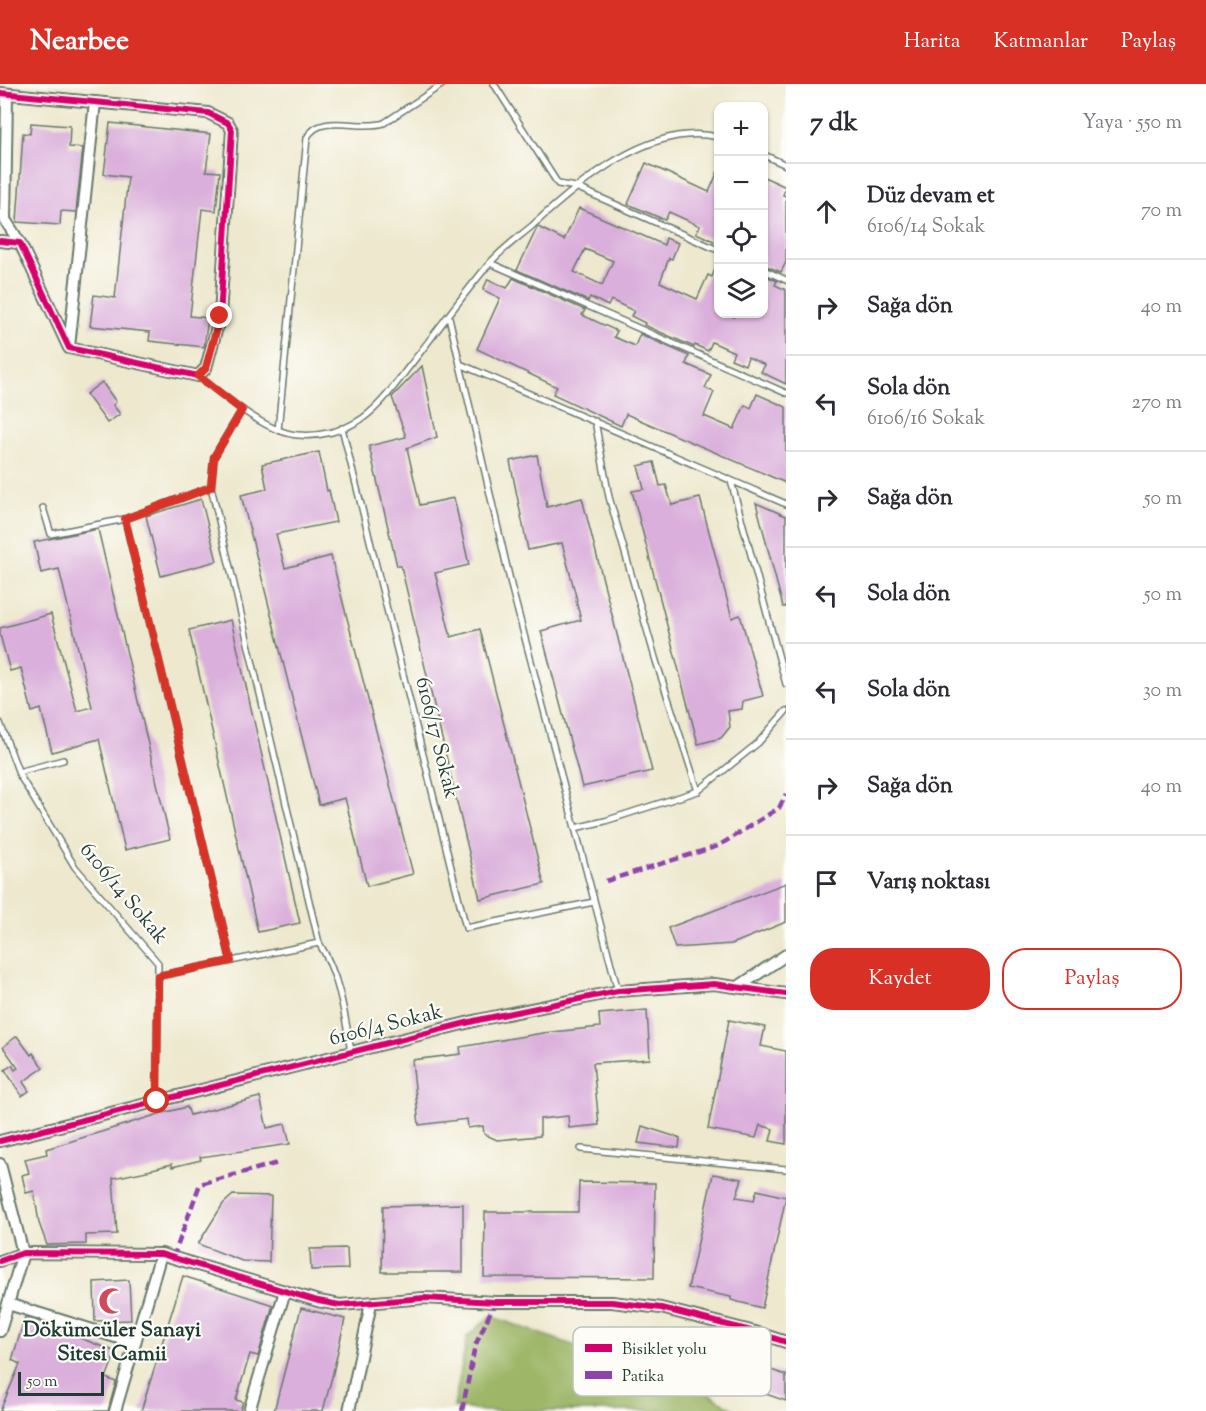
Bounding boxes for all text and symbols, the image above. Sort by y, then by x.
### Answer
text: Nearbee [30,22,129,62]
text: Harita [904,27,960,57]
text: Katmanlar [993,27,1088,57]
text: Paylaş [1121,27,1176,57]
map controls [714,102,768,318]
button: + [714,102,768,156]
text: 7 dk [810,105,858,142]
text: Yaya · 550 m [1082,109,1182,138]
button: − [714,156,768,210]
text: Düz devam et [867,181,994,213]
icon: ahead [810,195,843,228]
text: 70 m [1141,197,1182,226]
button: locate [714,210,768,264]
text: 6106/14 Sokak [867,213,985,242]
button: layers [714,264,768,318]
icon: right [810,291,843,324]
text: Sağa dön [867,291,953,323]
text: 40 m [1141,293,1182,322]
route end [206,302,232,328]
text: Sola dön [867,373,950,405]
icon: left [810,387,843,420]
text: 270 m [1132,389,1182,418]
text: 6106/16 Sokak [867,405,985,434]
icon: right [810,483,843,516]
text: Sağa dön [867,483,953,515]
text: 50 m [1144,485,1182,514]
icon: left [810,579,843,612]
text: Sola dön [867,579,950,611]
text: 50 m [1144,581,1182,610]
street label: 6106/17 Sokak [406,674,466,802]
icon: left [810,675,843,708]
text: Sola dön [867,675,950,707]
text: 30 m [1143,677,1182,706]
icon: right [810,771,843,804]
text: Sağa dön [867,771,953,803]
text: 40 m [1141,773,1182,802]
street label: 6106/14 Sokak [72,837,175,952]
icon: arrive [810,867,843,900]
text: Varış noktası [867,867,990,899]
button: Kaydet [810,948,990,1010]
button: Paylaş [1002,948,1182,1010]
street label: 6106/4 Sokak [326,997,446,1055]
route start [143,1087,169,1113]
mosque icon: Dökümcüler Sanayi Sitesi Camii [97,1286,127,1316]
place label: Dökümcüler Sanayi Sitesi Camii [23,1316,201,1370]
legend [573,1327,771,1396]
text: Bisiklet yolu [622,1339,707,1362]
text: Patika [622,1366,665,1389]
scale bar [18,1369,104,1396]
text: 50 m [27,1371,58,1394]

